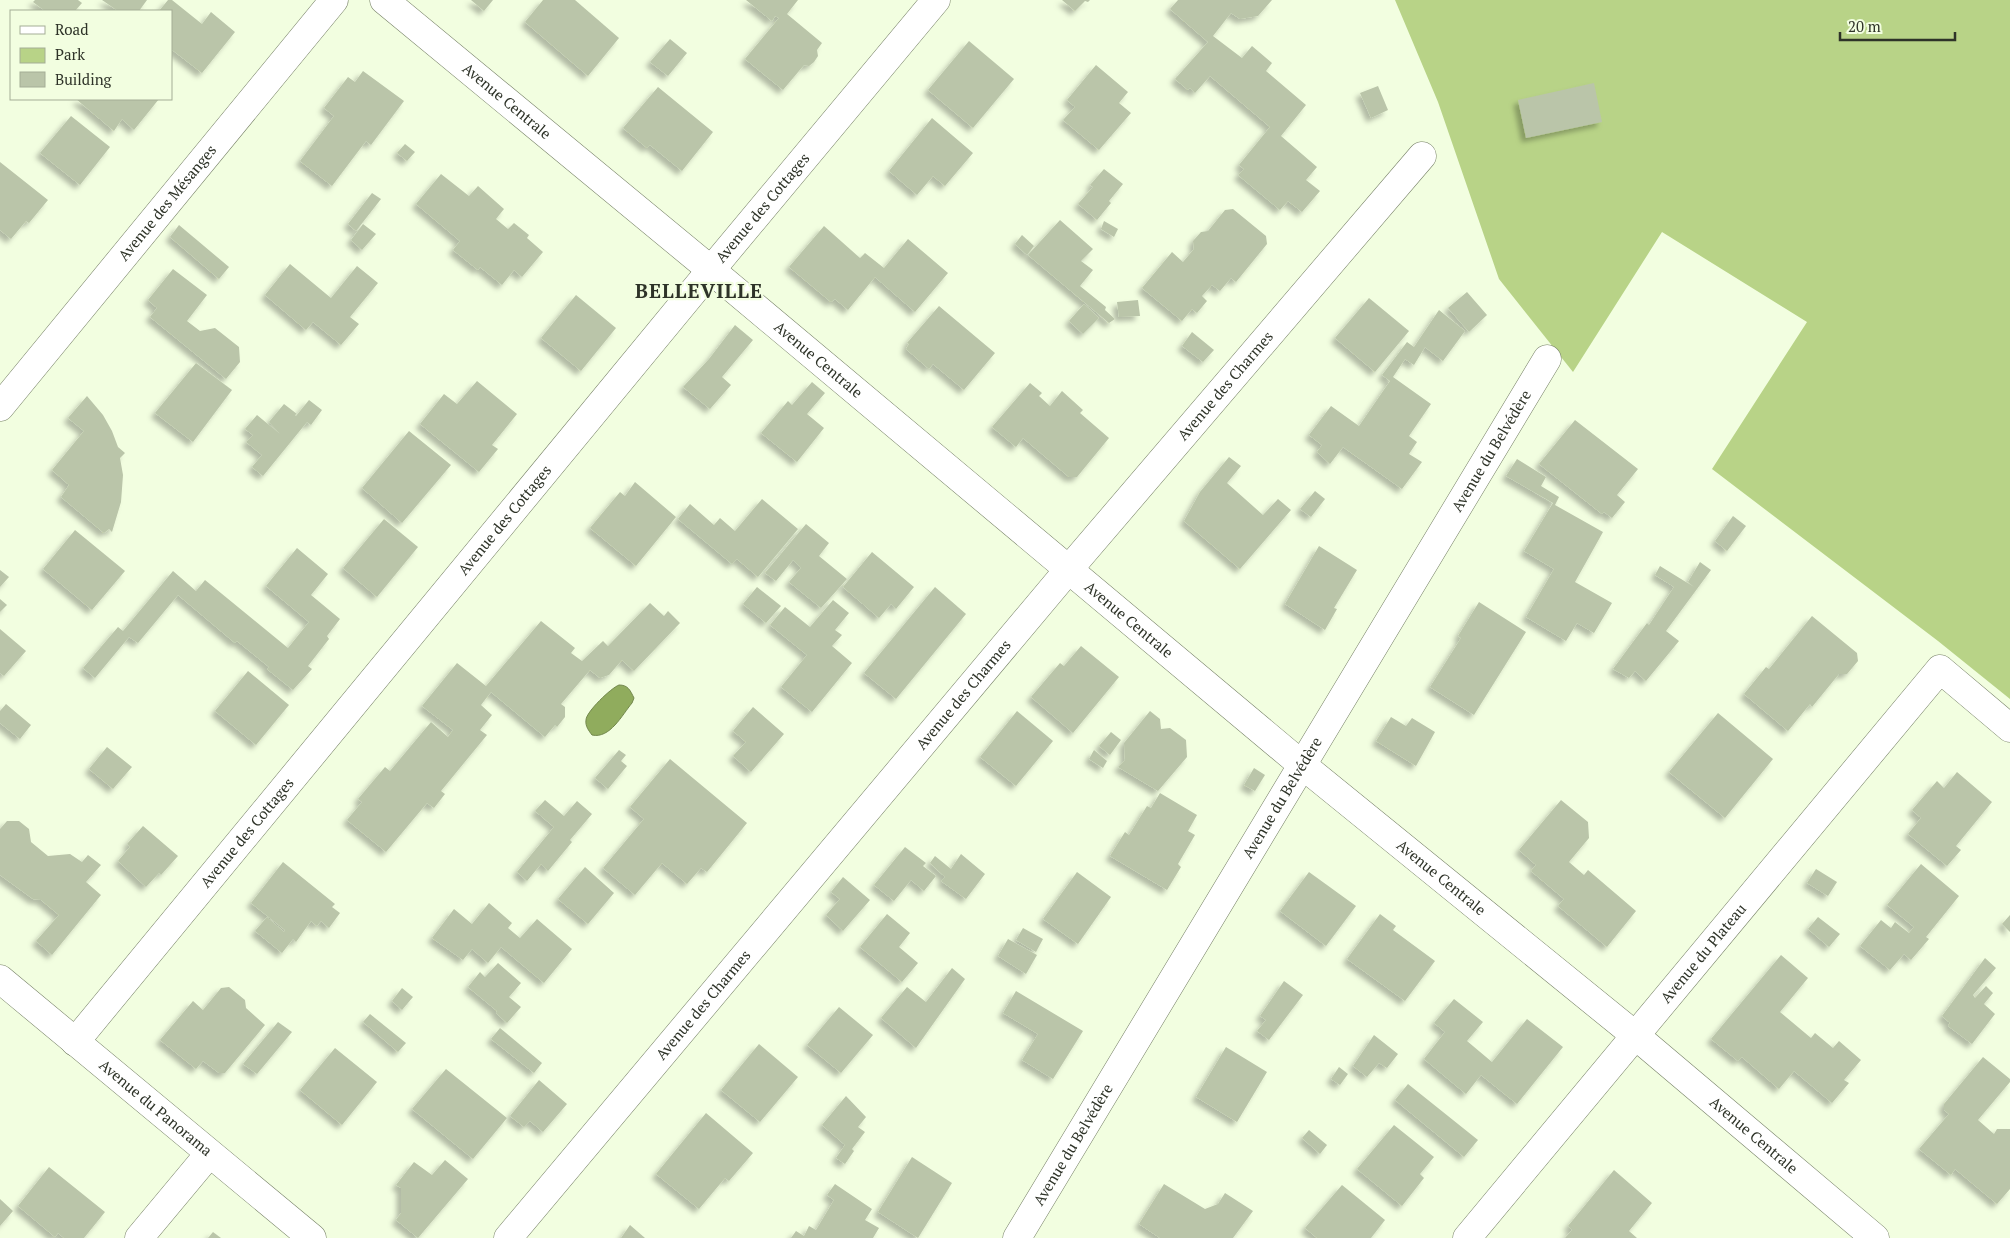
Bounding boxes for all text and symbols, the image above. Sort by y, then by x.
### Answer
legend [10,10,172,100]
scale bar [1840,10,1955,42]
text: 20 m [1848,16,1881,36]
text: Road [55,19,88,39]
text: Park [55,44,85,64]
street label: Avenue Centrale [459,58,556,143]
text: Building [55,69,113,89]
street label: Avenue des Mésanges [113,140,220,264]
street label: Avenue des Cottages [710,148,813,266]
district label: BELLEVILLE [635,277,763,304]
street label: Avenue Centrale [771,316,867,402]
street label: Avenue des Charmes [1172,326,1277,444]
street label: Avenue du Belvédère [1446,386,1535,515]
street label: Avenue des Cottages [453,460,555,579]
street label: Avenue Centrale [1081,576,1178,662]
street label: Avenue des Charmes [911,635,1015,753]
street label: Avenue du Belvédère [1237,733,1326,862]
street label: Avenue des Cottages [195,773,298,891]
street label: Avenue Centrale [1393,835,1491,919]
street label: Avenue du Plateau [1655,899,1750,1007]
street label: Avenue des Charmes [651,945,754,1064]
street label: Avenue du Panorama [95,1055,217,1160]
street label: Avenue du Belvédère [1028,1080,1117,1209]
street label: Avenue Centrale [1706,1092,1802,1178]

